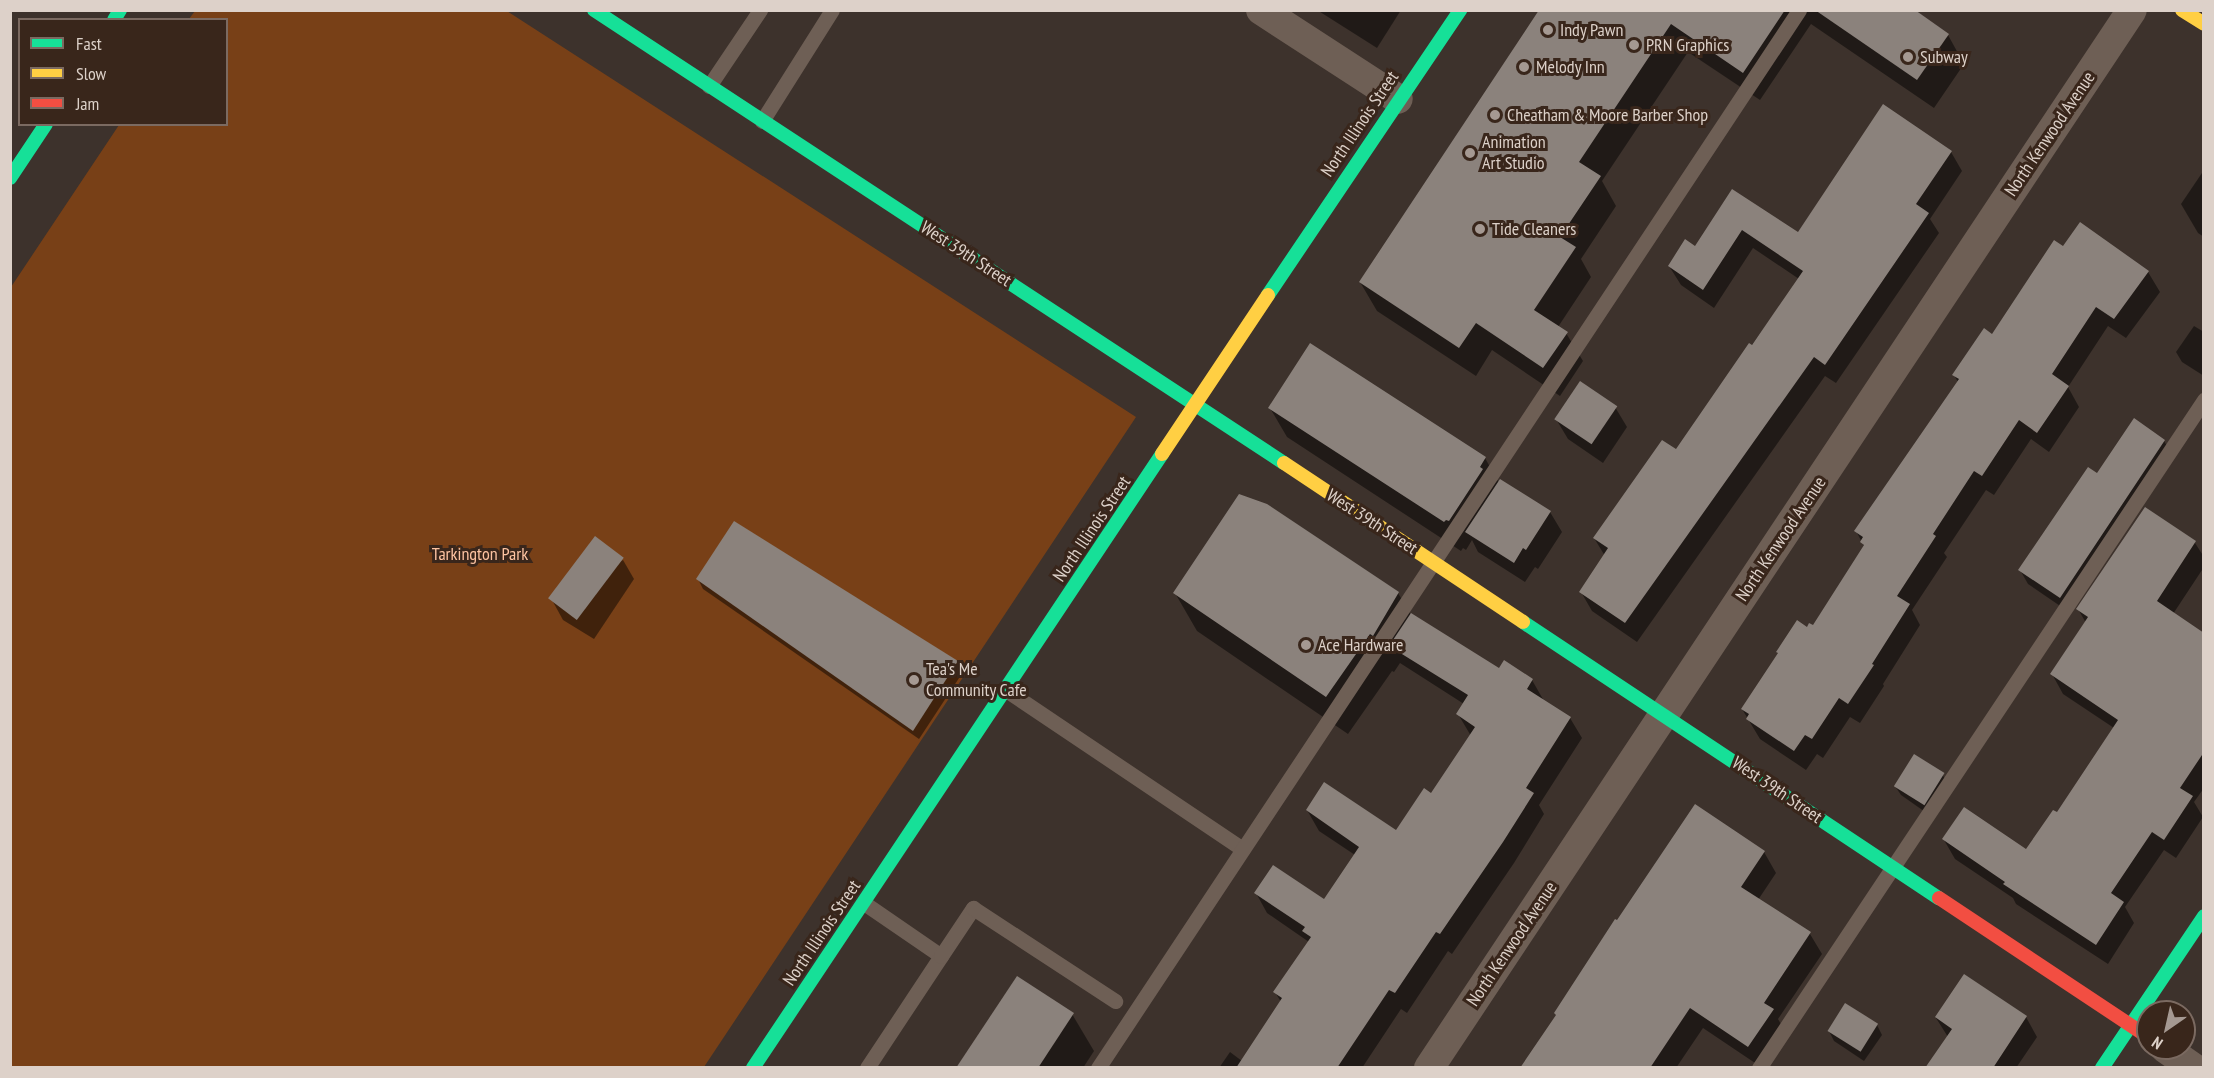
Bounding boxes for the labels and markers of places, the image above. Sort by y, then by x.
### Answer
place label: Indy Pawn [1560,19,1624,41]
marker: Indy Pawn [1541,23,1555,37]
place label: PRN Graphics [1646,34,1729,56]
marker: PRN Graphics [1627,38,1641,52]
place label: Subway [1920,46,1968,68]
marker: Subway [1901,50,1915,64]
place label: Melody Inn [1536,56,1605,78]
marker: Melody Inn [1517,60,1531,74]
place label: Cheatham & Moore Barber Shop [1507,104,1708,126]
marker: Cheatham & Moore Barber Shop [1488,108,1502,122]
place label: Animation Art Studio [1482,132,1546,174]
marker: Animation Art Studio [1463,146,1477,160]
place label: Tide Cleaners [1492,218,1576,240]
marker: Tide Cleaners [1473,222,1487,236]
place label: Ace Hardware [1318,634,1403,656]
marker: Ace Hardware [1299,638,1313,652]
place label: Tea's Me Community Cafe [926,659,1027,702]
marker: Tea's Me Community Cafe [907,673,921,687]

